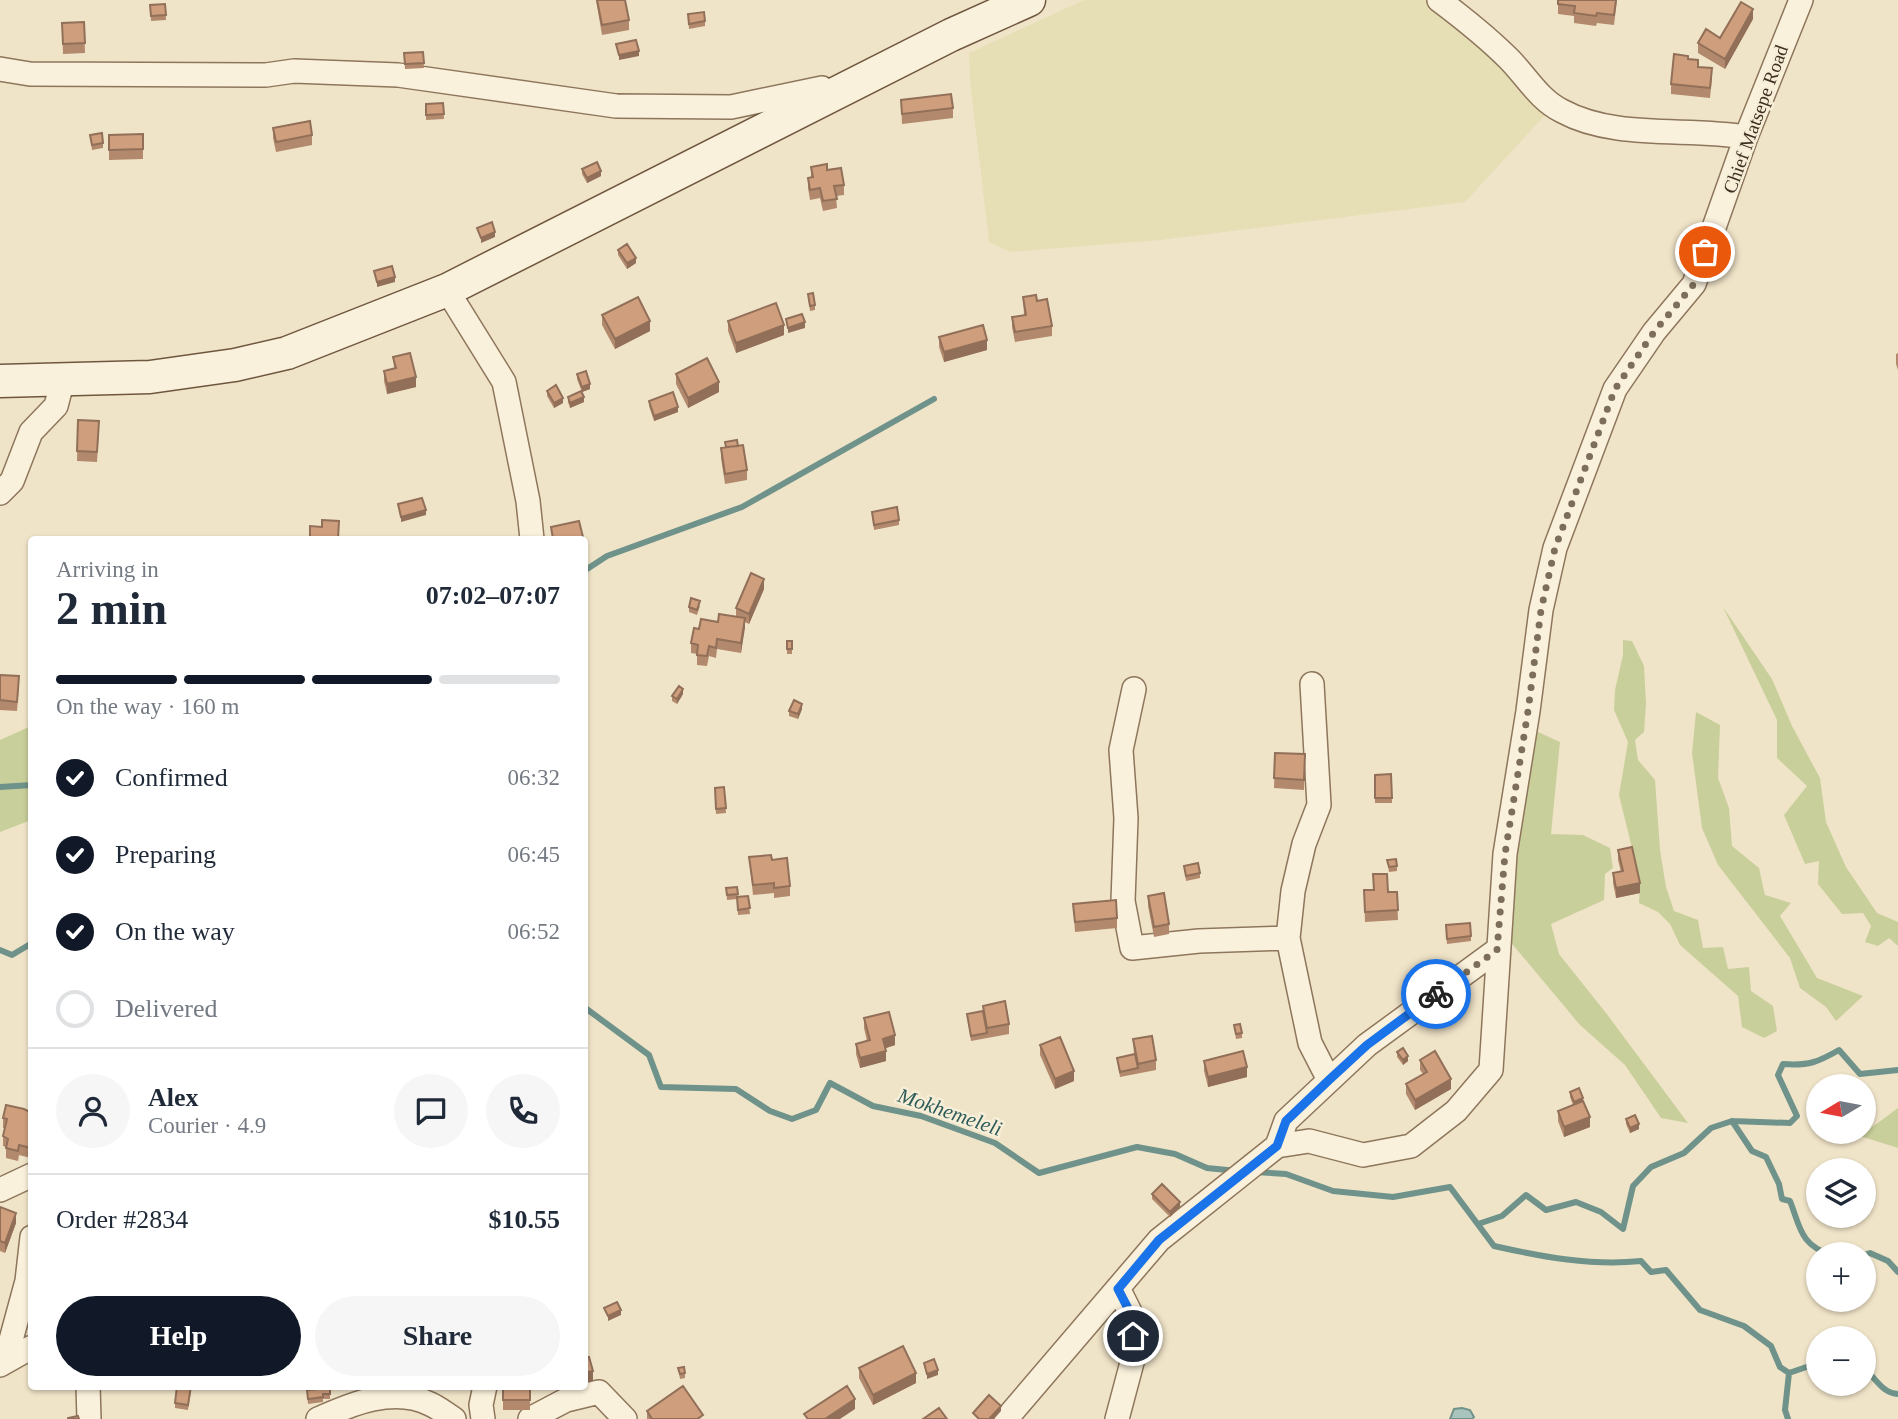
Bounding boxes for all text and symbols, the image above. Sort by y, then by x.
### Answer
street label: Chief Matsepe Road [1719,42,1792,196]
pin [1675,222,1735,282]
icon: bag [1686,233,1724,271]
text: Arriving in [56,557,159,582]
text: 07:02–07:07 [426,581,560,610]
text: 2 min [56,583,167,634]
text: On the way · 160 m [56,694,239,719]
icon: check [56,759,94,797]
text: Confirmed [115,763,228,792]
text: 06:32 [508,765,560,790]
icon: check [56,836,94,874]
text: Preparing [115,840,216,869]
text: 06:45 [508,842,560,867]
icon: check [56,913,94,951]
text: On the way [115,917,235,946]
text: 06:52 [508,919,560,944]
courier [1401,959,1471,1029]
icon: bike [1417,975,1455,1013]
text: Delivered [115,994,218,1023]
button: person [56,1074,130,1148]
button: chat [394,1074,468,1148]
button: phone [486,1074,560,1148]
north arrow [1806,1074,1876,1144]
map controls [1806,1074,1876,1396]
text: Alex [148,1083,199,1112]
water label: Mokhemeleli [894,1083,1005,1141]
text: Courier · 4.9 [148,1113,266,1138]
button: layers [1806,1158,1876,1228]
text: Order #2834 [56,1205,188,1234]
text: $10.55 [489,1205,560,1234]
button: + [1806,1242,1876,1312]
button: Help [56,1296,301,1376]
button: Share [315,1296,560,1376]
pin [1103,1306,1163,1366]
icon: home [1114,1317,1152,1355]
button: − [1806,1326,1876,1396]

